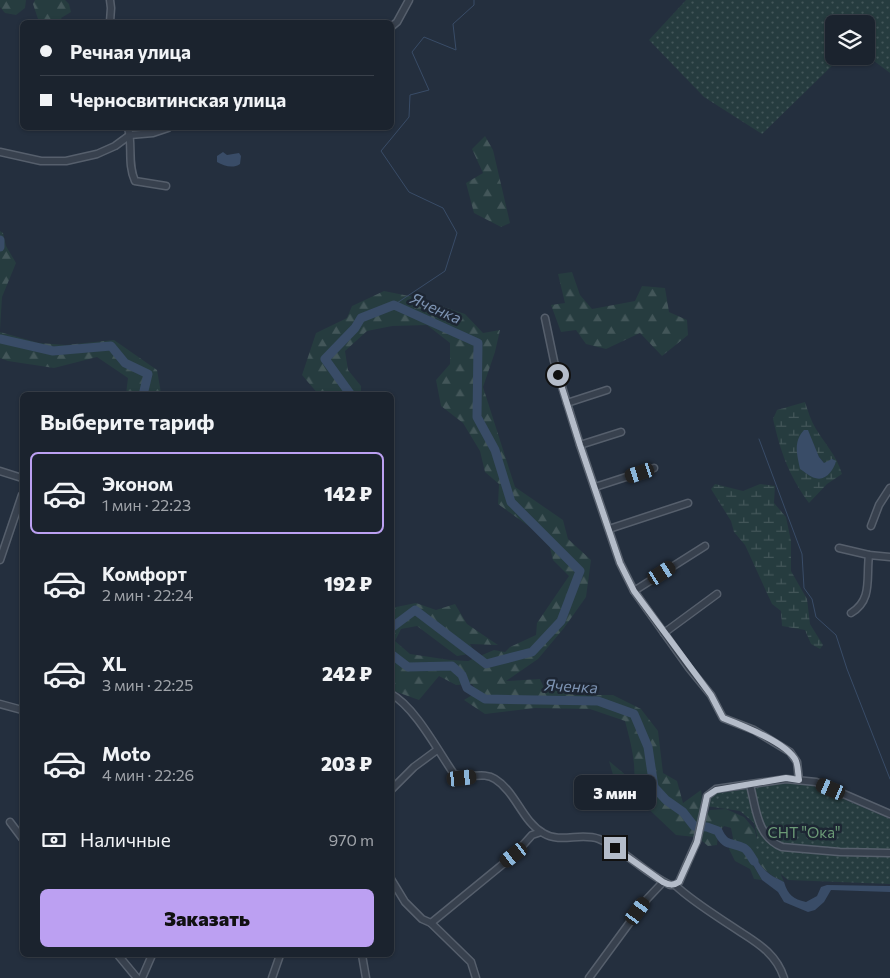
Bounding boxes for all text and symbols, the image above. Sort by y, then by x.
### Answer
map controls [825,15,875,65]
button: layers [825,15,875,65]
text: Речная улица [70,40,191,63]
text: Черносвитинская улица [70,88,286,111]
water label: Яченка [407,288,465,327]
route start [547,364,569,386]
text: Выберите тариф [40,408,214,435]
car [623,461,656,485]
icon: car [42,471,87,516]
text: Эконом [102,472,173,495]
text: 142 ₽ [324,482,372,505]
text: 1 мин · 22:23 [102,495,191,514]
car [645,559,678,587]
icon: car [42,561,87,606]
text: Комфорт [102,562,187,585]
text: 192 ₽ [324,572,372,595]
text: 2 мин · 22:24 [102,585,193,604]
icon: car [42,651,87,696]
text: XL [102,652,127,675]
text: 242 ₽ [322,662,372,685]
text: 3 мин · 22:25 [102,675,193,694]
water label: Яченка [543,675,598,696]
icon: car [42,741,87,786]
text: Moto [102,742,151,765]
text: 203 ₽ [321,752,372,775]
text: 4 мин · 22:26 [102,765,194,784]
car [446,769,477,787]
callout: 3 мин [574,776,656,810]
car [814,776,847,802]
text: 3 мин [593,783,637,802]
park label: СНТ "Ока" [767,823,841,841]
icon: cash [40,826,68,854]
text: Наличные [80,828,171,851]
text: 970 m [328,830,374,849]
route end [604,837,626,859]
car [497,840,530,870]
button: Заказать [40,889,374,947]
car [623,894,652,928]

